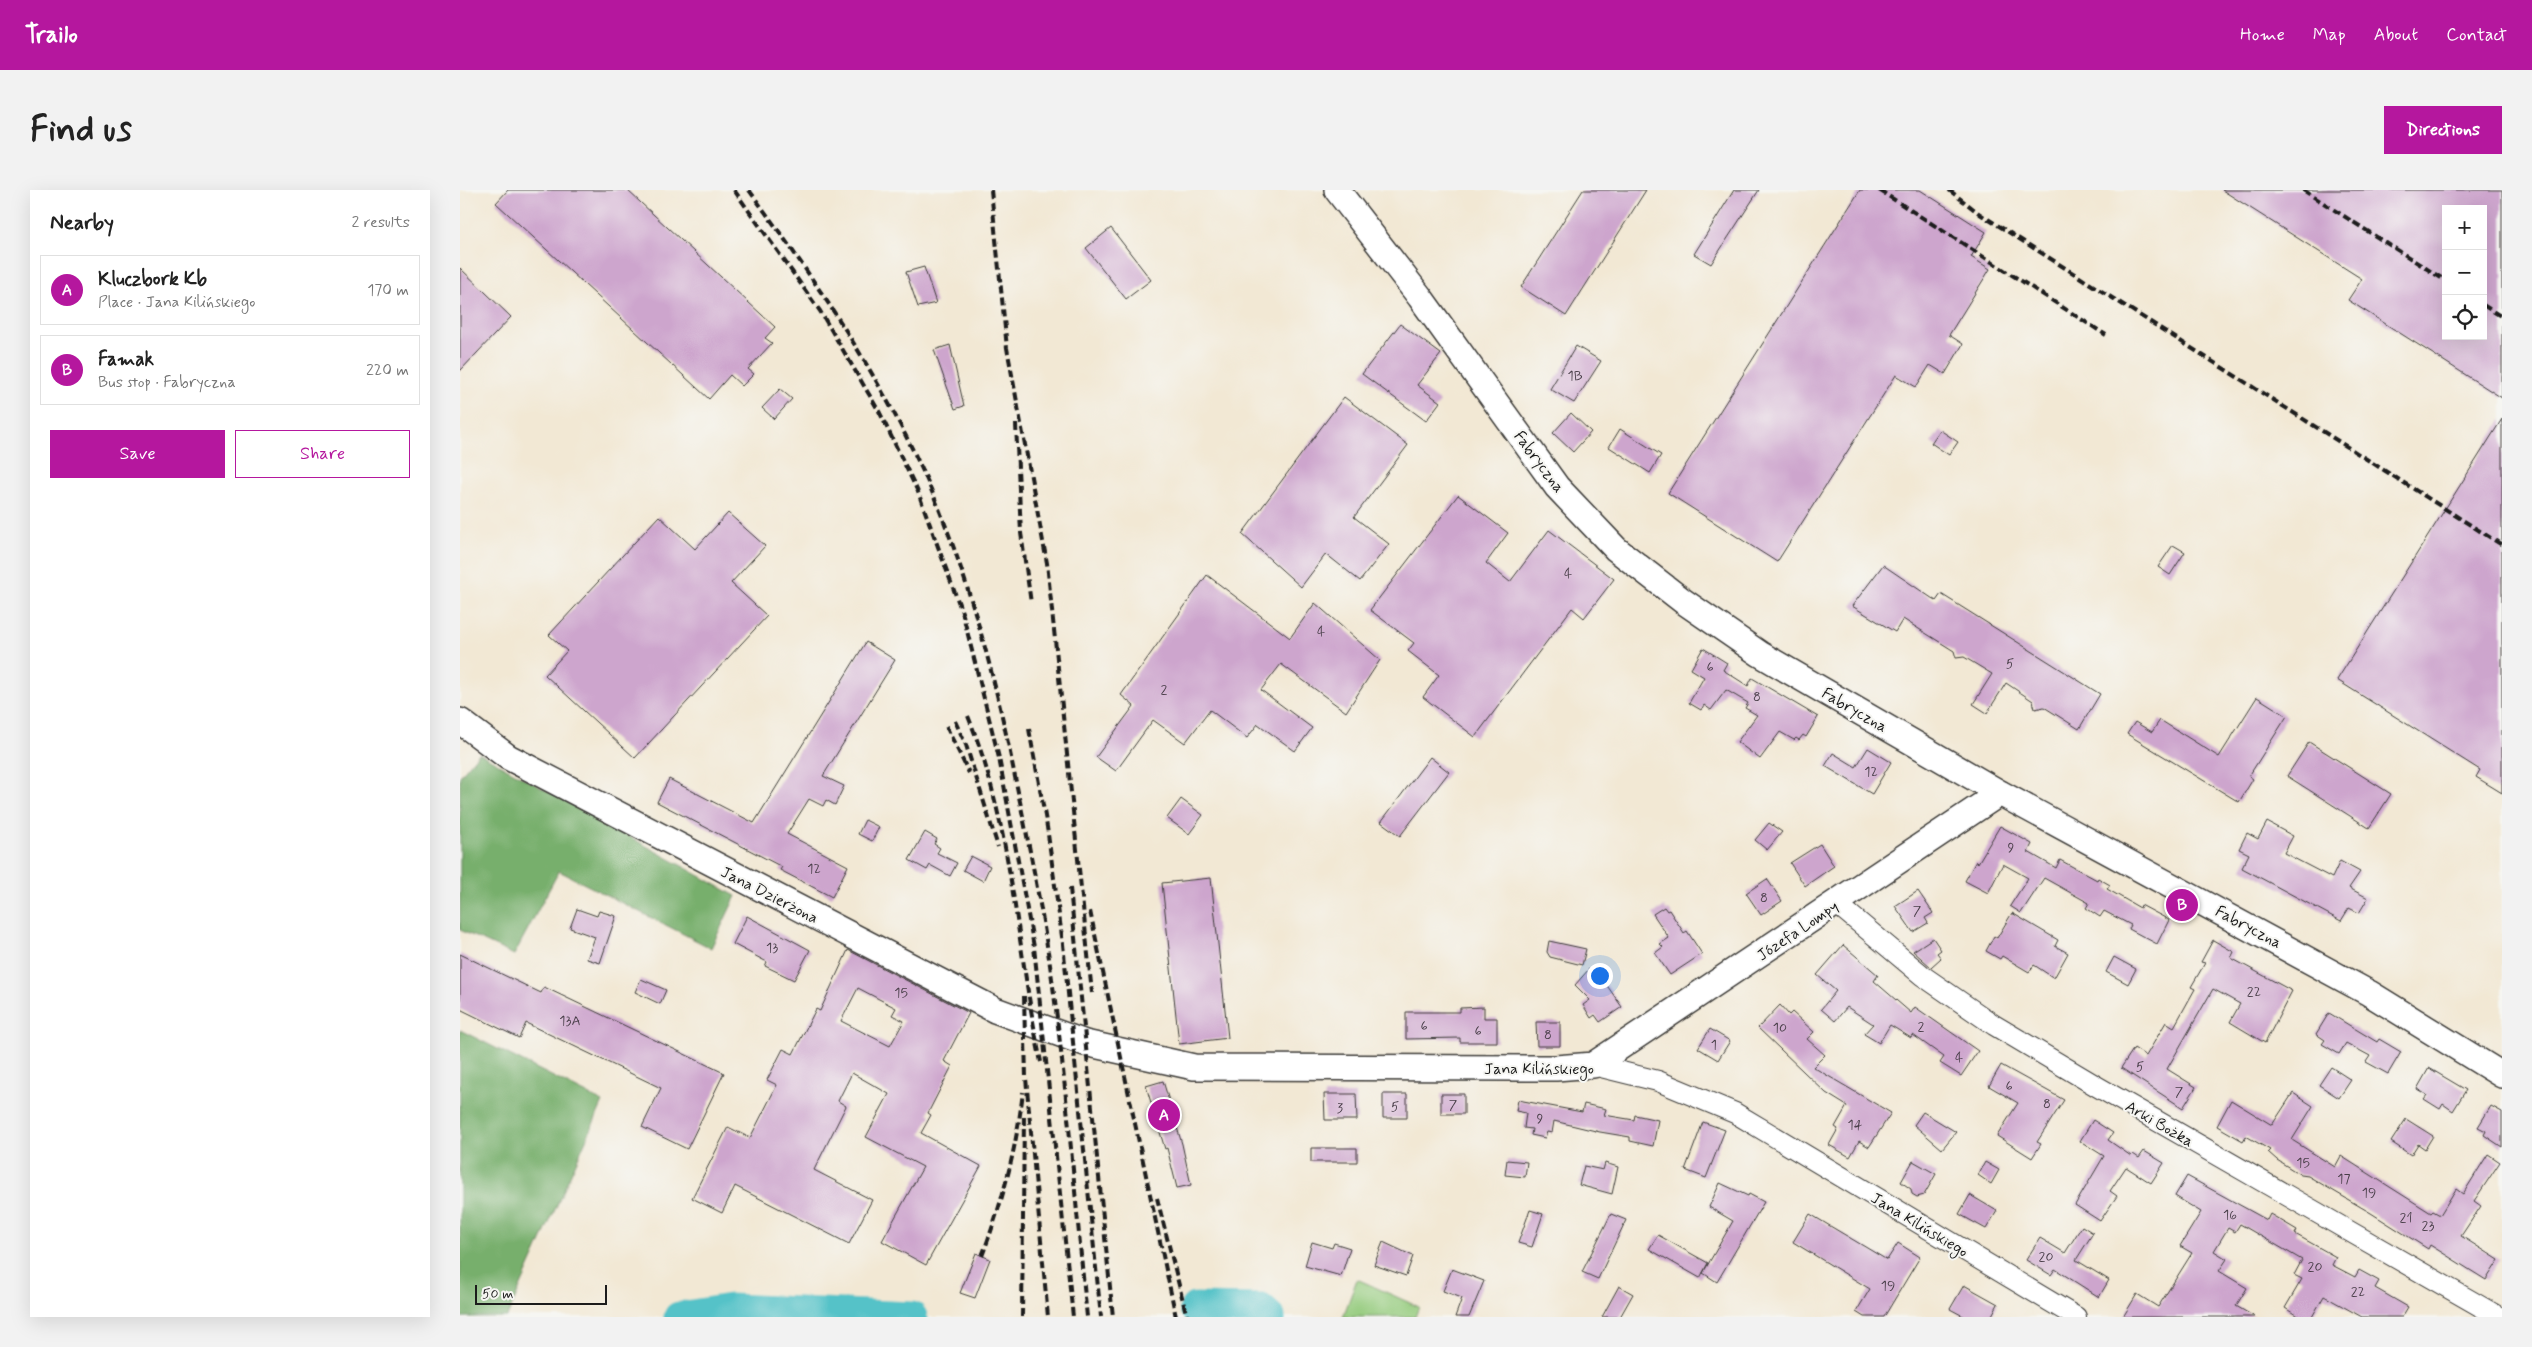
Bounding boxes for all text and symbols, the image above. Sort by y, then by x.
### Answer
text: Trailo [25,20,78,51]
text: Home [2240,23,2285,47]
text: Map [2313,23,2346,47]
text: About [2374,23,2418,47]
text: Contact [2446,23,2507,47]
button: Directions [2384,106,2502,154]
text: Find us [30,107,132,153]
map controls [2442,205,2487,340]
button: + [2442,205,2487,250]
text: Nearby [50,209,114,237]
text: 2 results [352,212,410,233]
button: − [2442,250,2487,295]
text: Kluczbork Kb [98,267,207,292]
text: A [62,280,72,301]
text: 170 m [367,280,409,301]
text: Place · Jana Kilińskiego [98,292,255,313]
button: locate [2442,295,2487,340]
text: Famak [98,347,154,372]
text: B [62,360,72,381]
text: 220 m [366,360,409,381]
house number: 1B [1567,367,1583,385]
text: Bus stop · Fabryczna [98,372,236,393]
street label: Fabryczna [1509,427,1569,497]
button: Save [50,430,225,478]
button: Share [235,430,410,478]
house number: 4 [1564,565,1572,583]
house number: 4 [1317,623,1325,641]
house number: 5 [2006,655,2014,673]
house number: 6 [1706,658,1714,676]
house number: 2 [1161,681,1168,699]
street label: Fabryczna [1818,683,1891,737]
house number: 8 [1753,688,1761,706]
house number: 12 [1864,763,1878,781]
house number: 9 [2008,839,2015,857]
house number: 12 [807,860,821,878]
street label: Jana Dzierżona [717,862,822,929]
pin: B [2166,886,2198,924]
house number: 8 [1760,889,1768,907]
street label: Józefa Lompy [1753,896,1843,966]
street label: Fabryczna [2211,901,2285,954]
house number: 7 [1913,902,1922,920]
house number: 13 [766,939,778,957]
your location [1587,963,1613,989]
house number: 22 [2247,983,2261,1001]
house number: 15 [894,984,908,1002]
house number: 13A [559,1012,581,1030]
house number: 6 [1420,1017,1428,1035]
house number: 2 [1918,1018,1925,1036]
house number: 10 [1773,1019,1787,1037]
house number: 6 [1474,1022,1482,1040]
house number: 8 [1544,1026,1552,1044]
house number: 1 [1711,1036,1717,1054]
house number: 4 [1955,1049,1963,1067]
house number: 5 [2136,1058,2144,1076]
street label: Jana Kilińskiego [1484,1059,1594,1081]
house number: 6 [2005,1077,2013,1095]
house number: 7 [2175,1083,2184,1101]
house number: 8 [2043,1095,2051,1113]
pin: A [1148,1096,1180,1134]
house number: 7 [1449,1096,1458,1114]
street label: Arki Bożka [2121,1096,2197,1152]
house number: 5 [1391,1098,1399,1116]
house number: 3 [1337,1099,1343,1117]
house number: 9 [1537,1110,1544,1128]
house number: 14 [1848,1116,1863,1134]
house number: 15 [2296,1154,2310,1172]
house number: 17 [2337,1170,2351,1188]
house number: 19 [2362,1184,2376,1202]
street label: Jana Kilińskiego [1866,1188,1972,1263]
house number: 16 [2223,1206,2237,1224]
house number: 21 [2400,1209,2412,1227]
house number: 23 [2422,1217,2434,1235]
house number: 20 [2039,1248,2053,1266]
house number: 20 [2308,1258,2322,1276]
house number: 19 [1881,1277,1895,1295]
scale bar [475,1282,608,1305]
house number: 22 [2351,1283,2365,1301]
text: 50 m [482,1285,513,1303]

